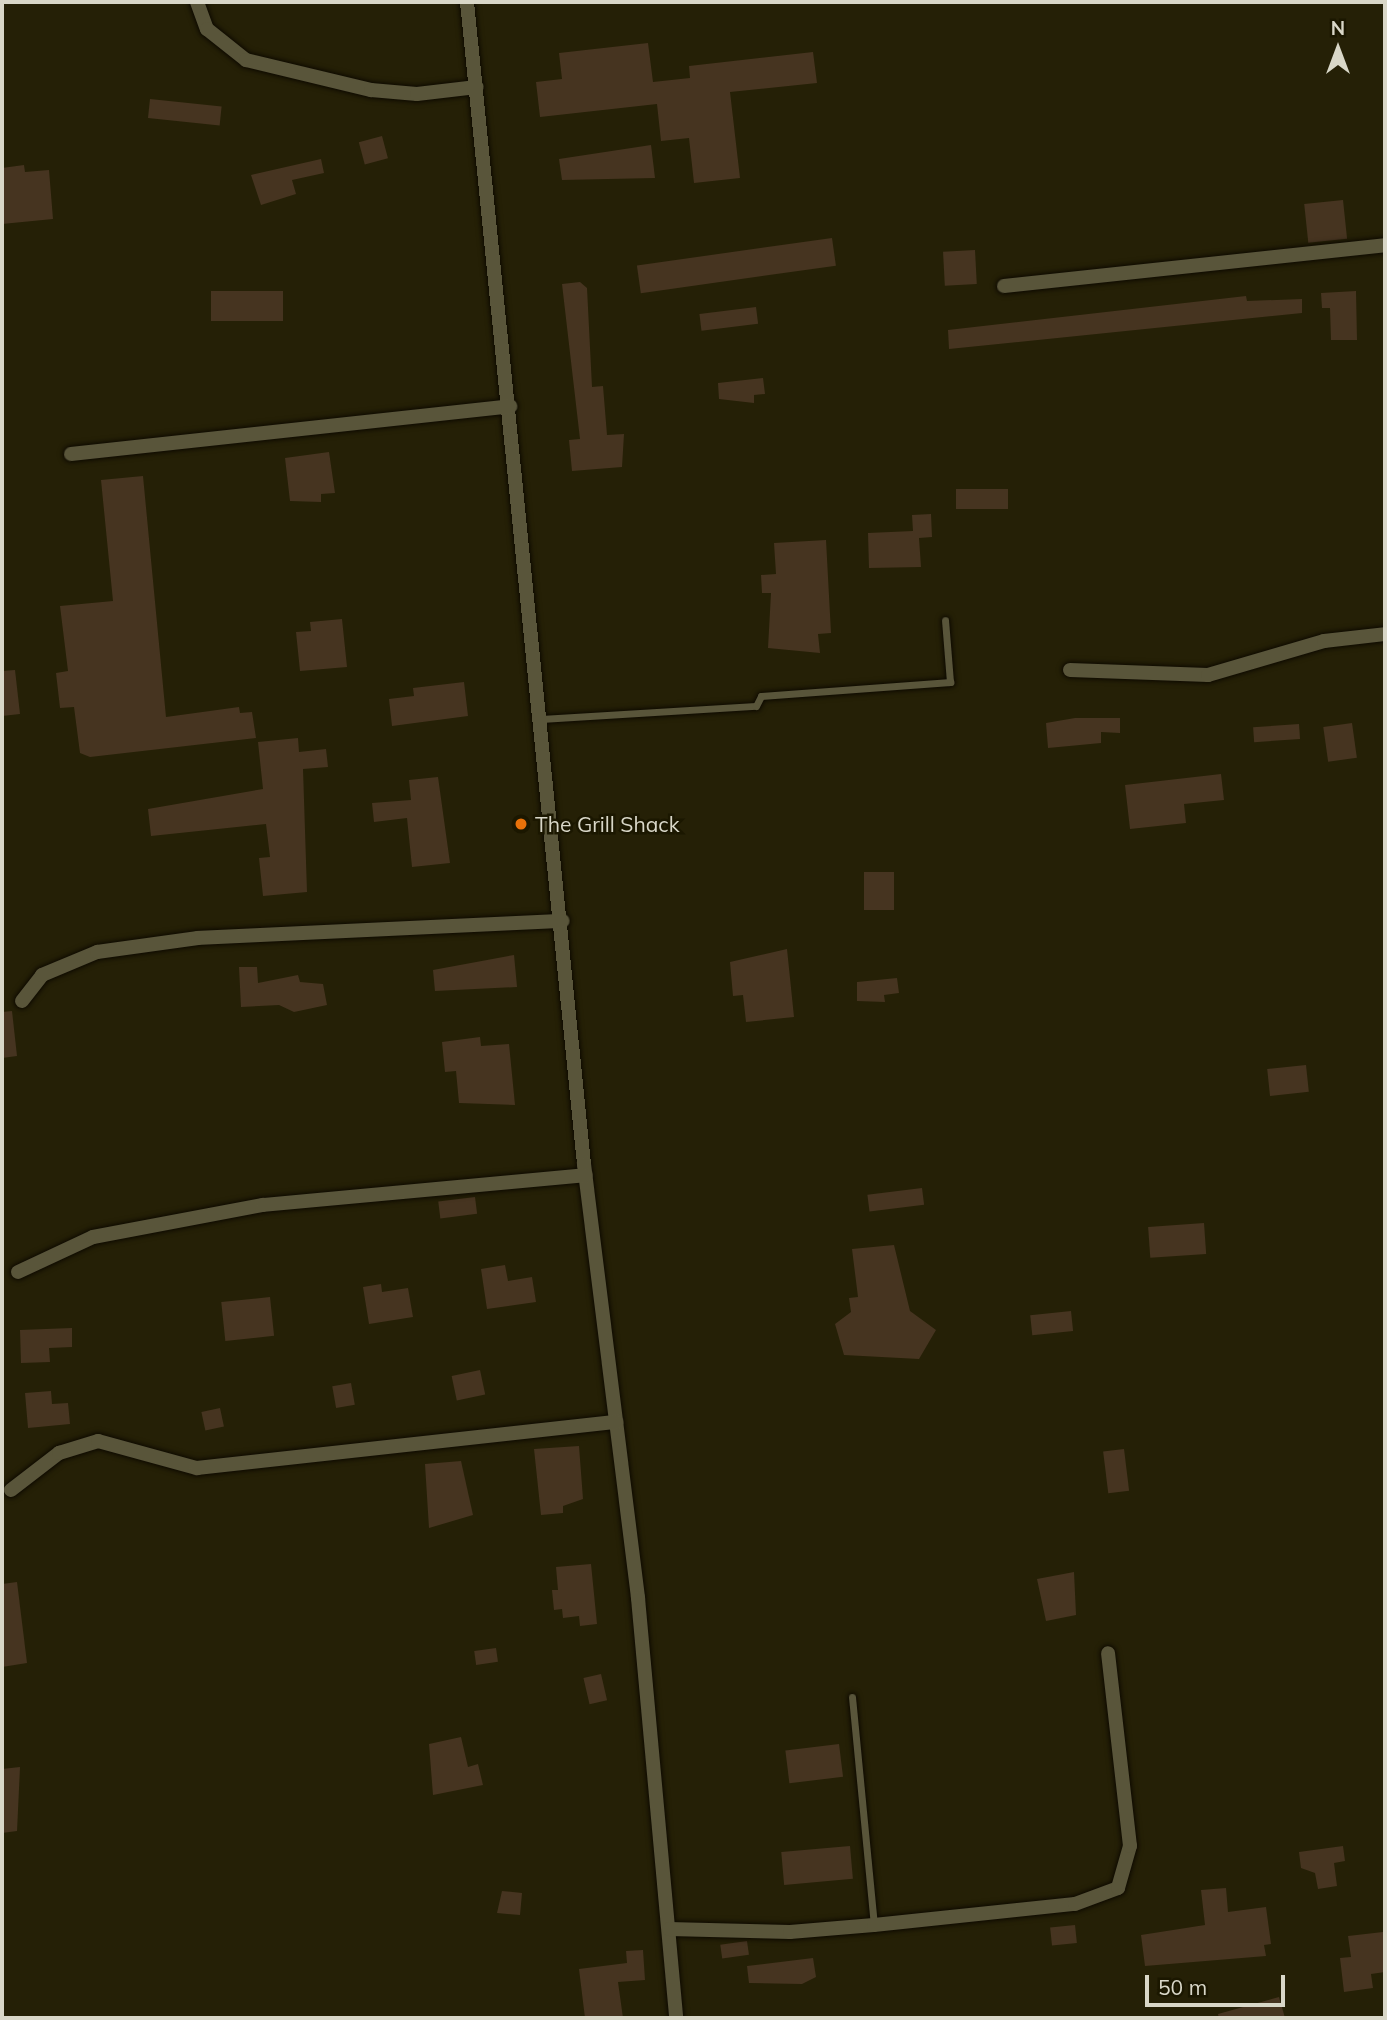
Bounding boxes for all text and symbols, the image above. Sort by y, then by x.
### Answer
north arrow [1303,14,1373,84]
text: N [1331,16,1345,40]
place label: The Grill Shack [535,811,680,837]
marker: The Grill Shack [513,816,529,832]
scale bar [1149,1960,1289,2004]
text: 50 m [1158,1974,1207,2000]

